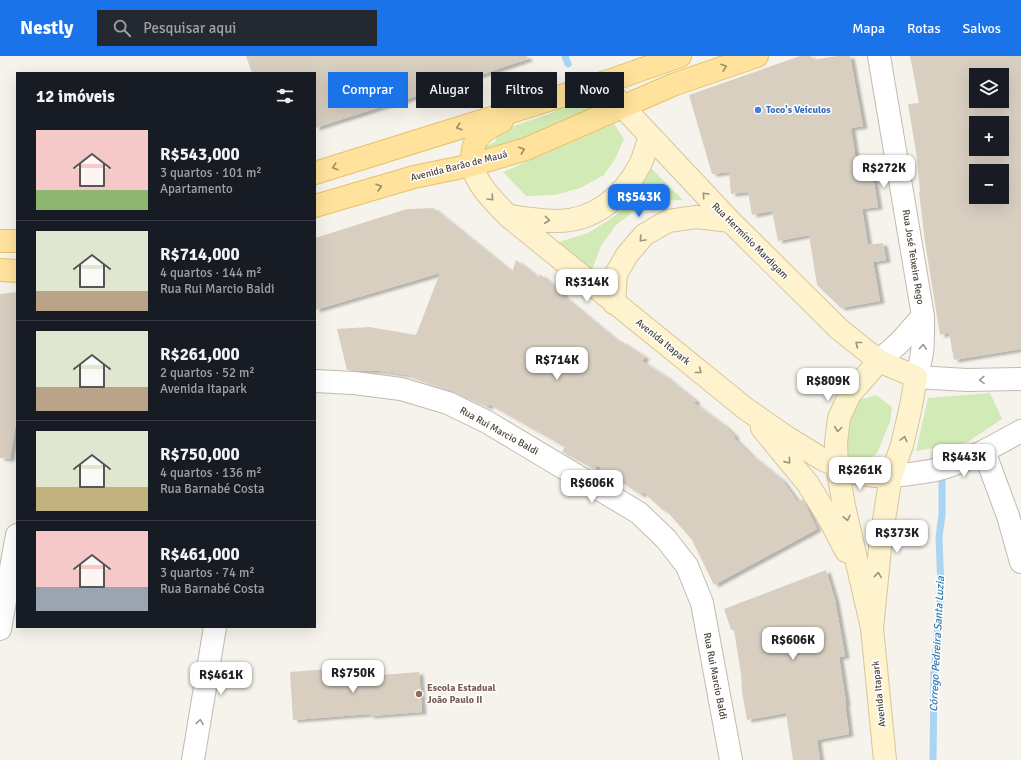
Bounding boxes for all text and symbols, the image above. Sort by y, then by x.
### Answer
search box [97,10,377,46]
text: Nestly [20,16,73,40]
icon: search [111,17,133,39]
text: Pesquisar aqui [143,19,236,37]
text: Mapa [852,20,885,37]
text: Rotas [907,20,941,37]
text: Salvos [963,20,1001,37]
one-way arrow [720,63,727,72]
map controls [969,68,1009,204]
button: layers [969,68,1009,108]
chip: Comprar [328,72,408,108]
chip: Alugar [416,72,483,108]
chip: Filtros [491,72,557,108]
chip: Novo [565,72,624,108]
icon: filters [274,85,296,107]
text: 12 imóveis [36,86,115,107]
place label: Toco's Veículos [766,104,831,116]
marker: Toco's Veículos [753,105,763,115]
button: + [969,116,1009,156]
one-way arrow [455,122,462,131]
text: R$543,000 [160,144,240,165]
icon: home [68,146,116,194]
one-way arrow [519,146,526,155]
street label: Avenida Barão de Mauá [409,148,509,184]
pin: R$272K [851,155,917,189]
text: R$272K [862,160,906,176]
one-way arrow [331,162,338,171]
button: − [969,164,1009,204]
text: 3 quartos · 101 m² [160,165,262,181]
text: Apartamento [160,181,233,197]
one-way arrow [376,183,383,192]
pin: R$543K [606,184,672,218]
text: R$543K [617,189,661,205]
one-way arrow [702,192,710,200]
one-way arrow [486,194,493,201]
street label: Rua Hermínio Mardigam [709,200,791,282]
street label: Rua José Teixeira Rego [900,209,926,305]
one-way arrow [544,215,550,224]
one-way arrow [639,234,646,242]
text: R$714,000 [160,244,240,265]
icon: home [68,247,116,295]
text: 4 quartos · 144 m² [160,265,262,281]
pin: R$314K [554,269,620,303]
text: R$314K [565,274,609,290]
text: Rua Rui Marcio Baldi [160,281,275,297]
street label: Avenida Itapark [633,316,693,368]
one-way arrow [855,342,862,349]
text: R$261,000 [160,344,240,365]
one-way arrow [918,344,927,350]
icon: home [68,347,116,395]
pin: R$714K [524,347,590,381]
text: R$714K [535,352,579,368]
text: 2 quartos · 52 m² [160,365,255,381]
one-way arrow [694,366,701,373]
pin: R$809K [795,368,861,402]
text: R$809K [806,373,850,389]
one-way arrow [979,376,985,384]
text: Avenida Itapark [160,381,247,397]
street label: Rua Rui Marcio Baldi [458,404,540,458]
one-way arrow [834,425,843,432]
one-way arrow [899,436,907,442]
text: R$750,000 [160,444,240,465]
pin: R$443K [931,444,997,478]
icon: home [68,447,116,495]
text: R$443K [942,449,986,465]
one-way arrow [784,456,791,463]
pin: R$261K [827,457,893,491]
text: R$261K [838,462,882,478]
text: 4 quartos · 136 m² [160,465,262,481]
pin: R$606K [559,470,625,504]
text: R$606K [570,475,614,491]
text: Rua Barnabé Costa [160,481,265,497]
one-way arrow [842,515,850,521]
pin: R$373K [864,520,930,554]
text: R$373K [875,525,919,541]
text: R$461,000 [160,544,240,565]
icon: home [68,547,116,595]
text: 3 quartos · 74 m² [160,565,255,581]
one-way arrow [873,572,882,578]
water label: Córrego Pedreira Santa Luzia [927,575,947,712]
text: Rua Barnabé Costa [160,581,265,597]
pin: R$606K [760,627,826,661]
street label: Rua Rui Marcio Baldi [701,632,729,720]
text: R$606K [771,632,815,648]
pin: R$750K [320,660,386,694]
street label: Avenida Itapark [870,660,888,728]
pin: R$461K [188,662,254,696]
text: R$750K [331,665,375,681]
text: R$461K [199,667,243,683]
place label: Escola Estadual João Paulo II [427,682,496,706]
marker: Escola Estadual João Paulo II [414,689,424,699]
one-way arrow [195,719,204,725]

